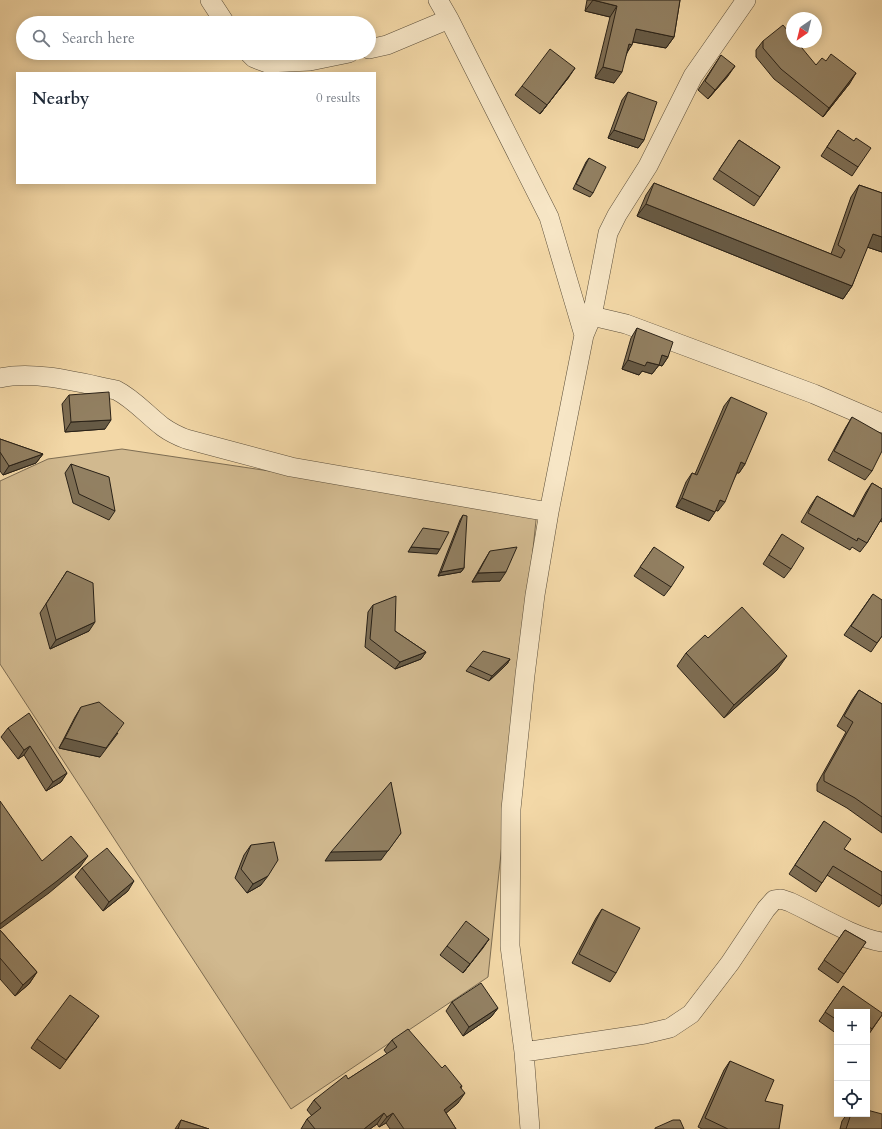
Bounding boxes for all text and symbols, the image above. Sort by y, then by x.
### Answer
north arrow [786,12,822,48]
search box [16,16,376,60]
icon: search [30,27,52,49]
text: Search here [62,28,135,48]
text: Nearby [32,87,89,110]
text: 0 results [316,89,360,107]
map controls [834,1009,870,1117]
button: + [834,1009,870,1045]
button: − [834,1045,870,1081]
button: locate [834,1081,870,1117]

